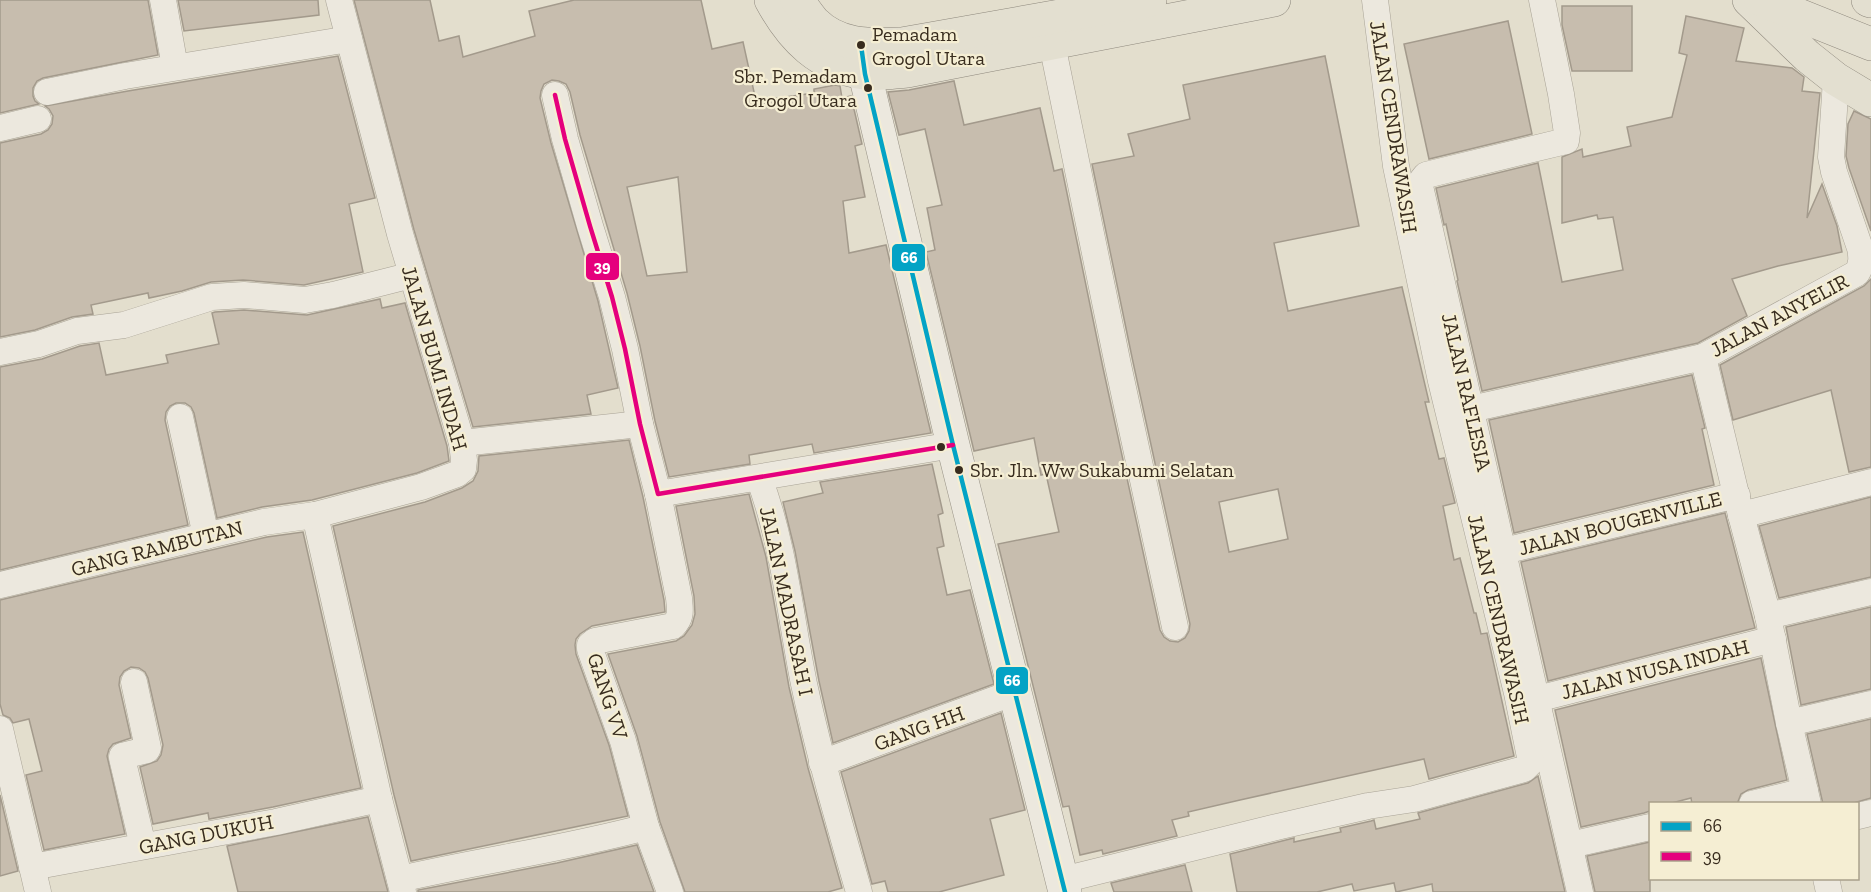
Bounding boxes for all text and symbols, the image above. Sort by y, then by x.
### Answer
street label: JALAN CENDRAWASIH [1365,19,1423,235]
place label: Pemadam Grogol Utara [872,22,985,70]
marker: Pemadam Grogol Utara [855,39,867,51]
place label: Sbr. Pemadam Grogol Utara [734,64,858,112]
marker: Sbr. Pemadam Grogol Utara [862,82,874,94]
line badge: 66 [891,243,926,272]
text: 66 [900,248,918,267]
line badge: 39 [585,252,620,281]
text: 39 [593,257,611,276]
street label: JALAN BUMI INDAH [397,263,473,453]
street label: JALAN ANYELIR [1706,268,1852,362]
street label: JALAN RAFLESIA [1437,311,1497,474]
unlabelled marker [935,441,947,453]
place label: Sbr. Jln. Ww Sukabumi Selatan [970,458,1234,482]
marker: Sbr. Jln. Ww Sukabumi Selatan [953,464,965,476]
street label: JALAN BOUGENVILLE [1516,486,1724,560]
street label: JALAN MADRASAH I [755,504,819,698]
street label: JALAN CENDRAWASIH [1463,512,1535,726]
street label: GANG RAMBUTAN [69,515,245,581]
street label: JALAN NUSA INDAH [1558,634,1752,704]
street label: GANG VV [582,650,634,743]
line badge: 66 [995,666,1029,695]
text: 66 [1003,671,1021,690]
street label: GANG HH [870,700,968,756]
legend [1649,802,1859,880]
street label: GANG DUKUH [137,809,275,859]
text: 66 [1703,815,1722,837]
text: 39 [1703,845,1721,867]

